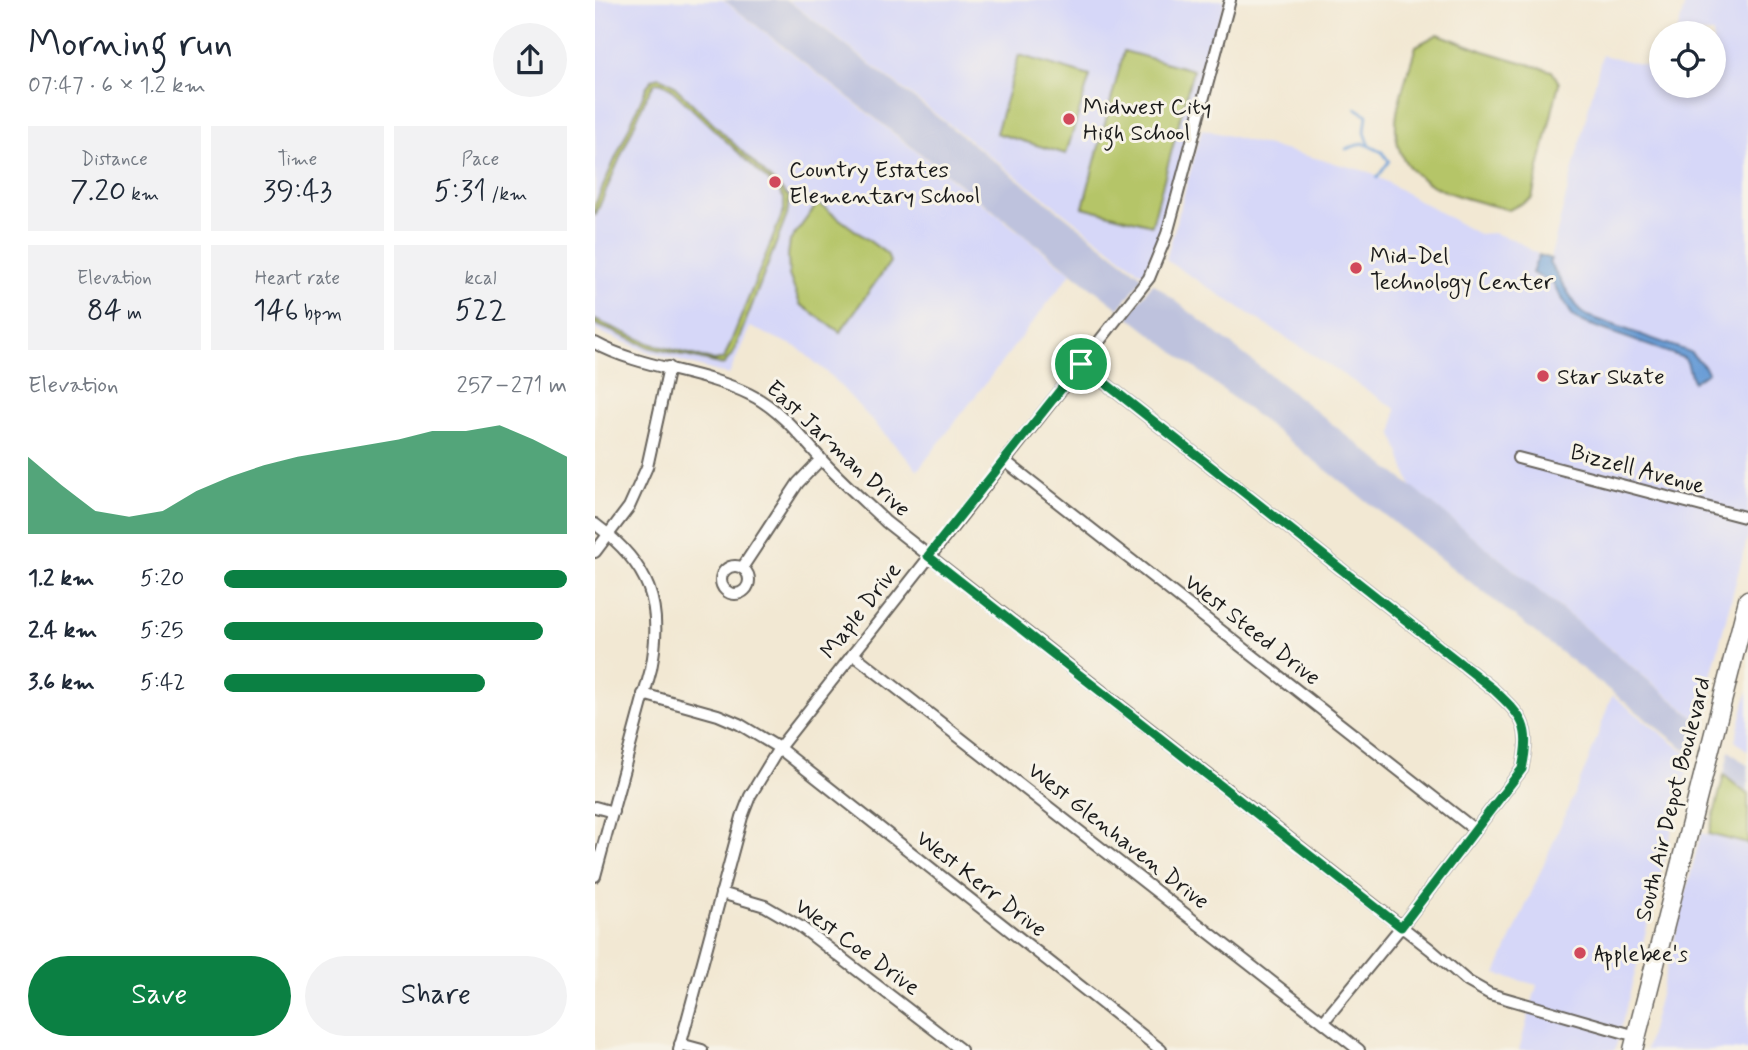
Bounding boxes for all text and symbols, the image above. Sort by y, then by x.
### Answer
text: Morning run [28,20,233,69]
map controls [1649,21,1726,98]
button: locate [1649,21,1726,98]
button: share [493,23,567,97]
text: 07:47 · 6 × 1.2 km [28,71,206,101]
place label: Midwest City High School [1083,93,1211,151]
marker: Midwest City High School [1061,111,1077,127]
text: Distance [81,147,148,172]
text: Time [278,147,317,172]
text: Pace [462,147,499,172]
place label: Country Estates Elementary School [789,156,980,212]
text: 7.20 [70,172,126,211]
text: 39:43 [263,172,332,211]
text: 5:31 [434,172,486,211]
marker: Country Estates Elementary School [767,174,783,190]
text: km [126,182,159,207]
text: /km [486,182,527,207]
place label: Mid-Del Technology Center [1370,242,1554,300]
marker: Mid-Del Technology Center [1348,260,1364,276]
text: Elevation [77,266,152,291]
text: Heart rate [255,266,340,291]
text: kcal [465,266,496,291]
text: 84 [87,291,122,330]
text: 146 [253,291,299,330]
text: 522 [455,291,506,330]
text: m [122,301,142,326]
text: bpm [299,301,342,326]
pin [1051,334,1111,394]
icon: arrive [1062,345,1100,383]
place label: Star Skate [1557,363,1665,393]
marker: Star Skate [1535,368,1551,384]
text: Elevation [28,371,119,401]
text: 257–271 m [457,371,567,401]
street label: East Jarman Drive [759,374,917,524]
street label: Bizzell Avenue [1567,438,1708,502]
street label: Maple Drive [814,557,909,666]
text: 1.2 km [28,564,94,594]
text: 5:20 [140,564,184,594]
street label: West Steed Drive [1177,568,1326,693]
text: 2.4 km [28,616,97,646]
text: 5:25 [140,616,183,646]
text: 3.6 km [28,668,95,698]
text: 5:42 [140,668,185,698]
street label: South Air Depot Boulevard [1629,674,1719,925]
street label: West Glenhaven Drive [1021,756,1215,917]
street label: West Kerr Drive [909,824,1052,945]
street label: West Coe Drive [788,892,925,1003]
place label: Applebee's [1594,940,1688,971]
marker: Applebee's [1572,945,1588,961]
button: Save [28,956,291,1036]
button: Share [305,956,567,1036]

